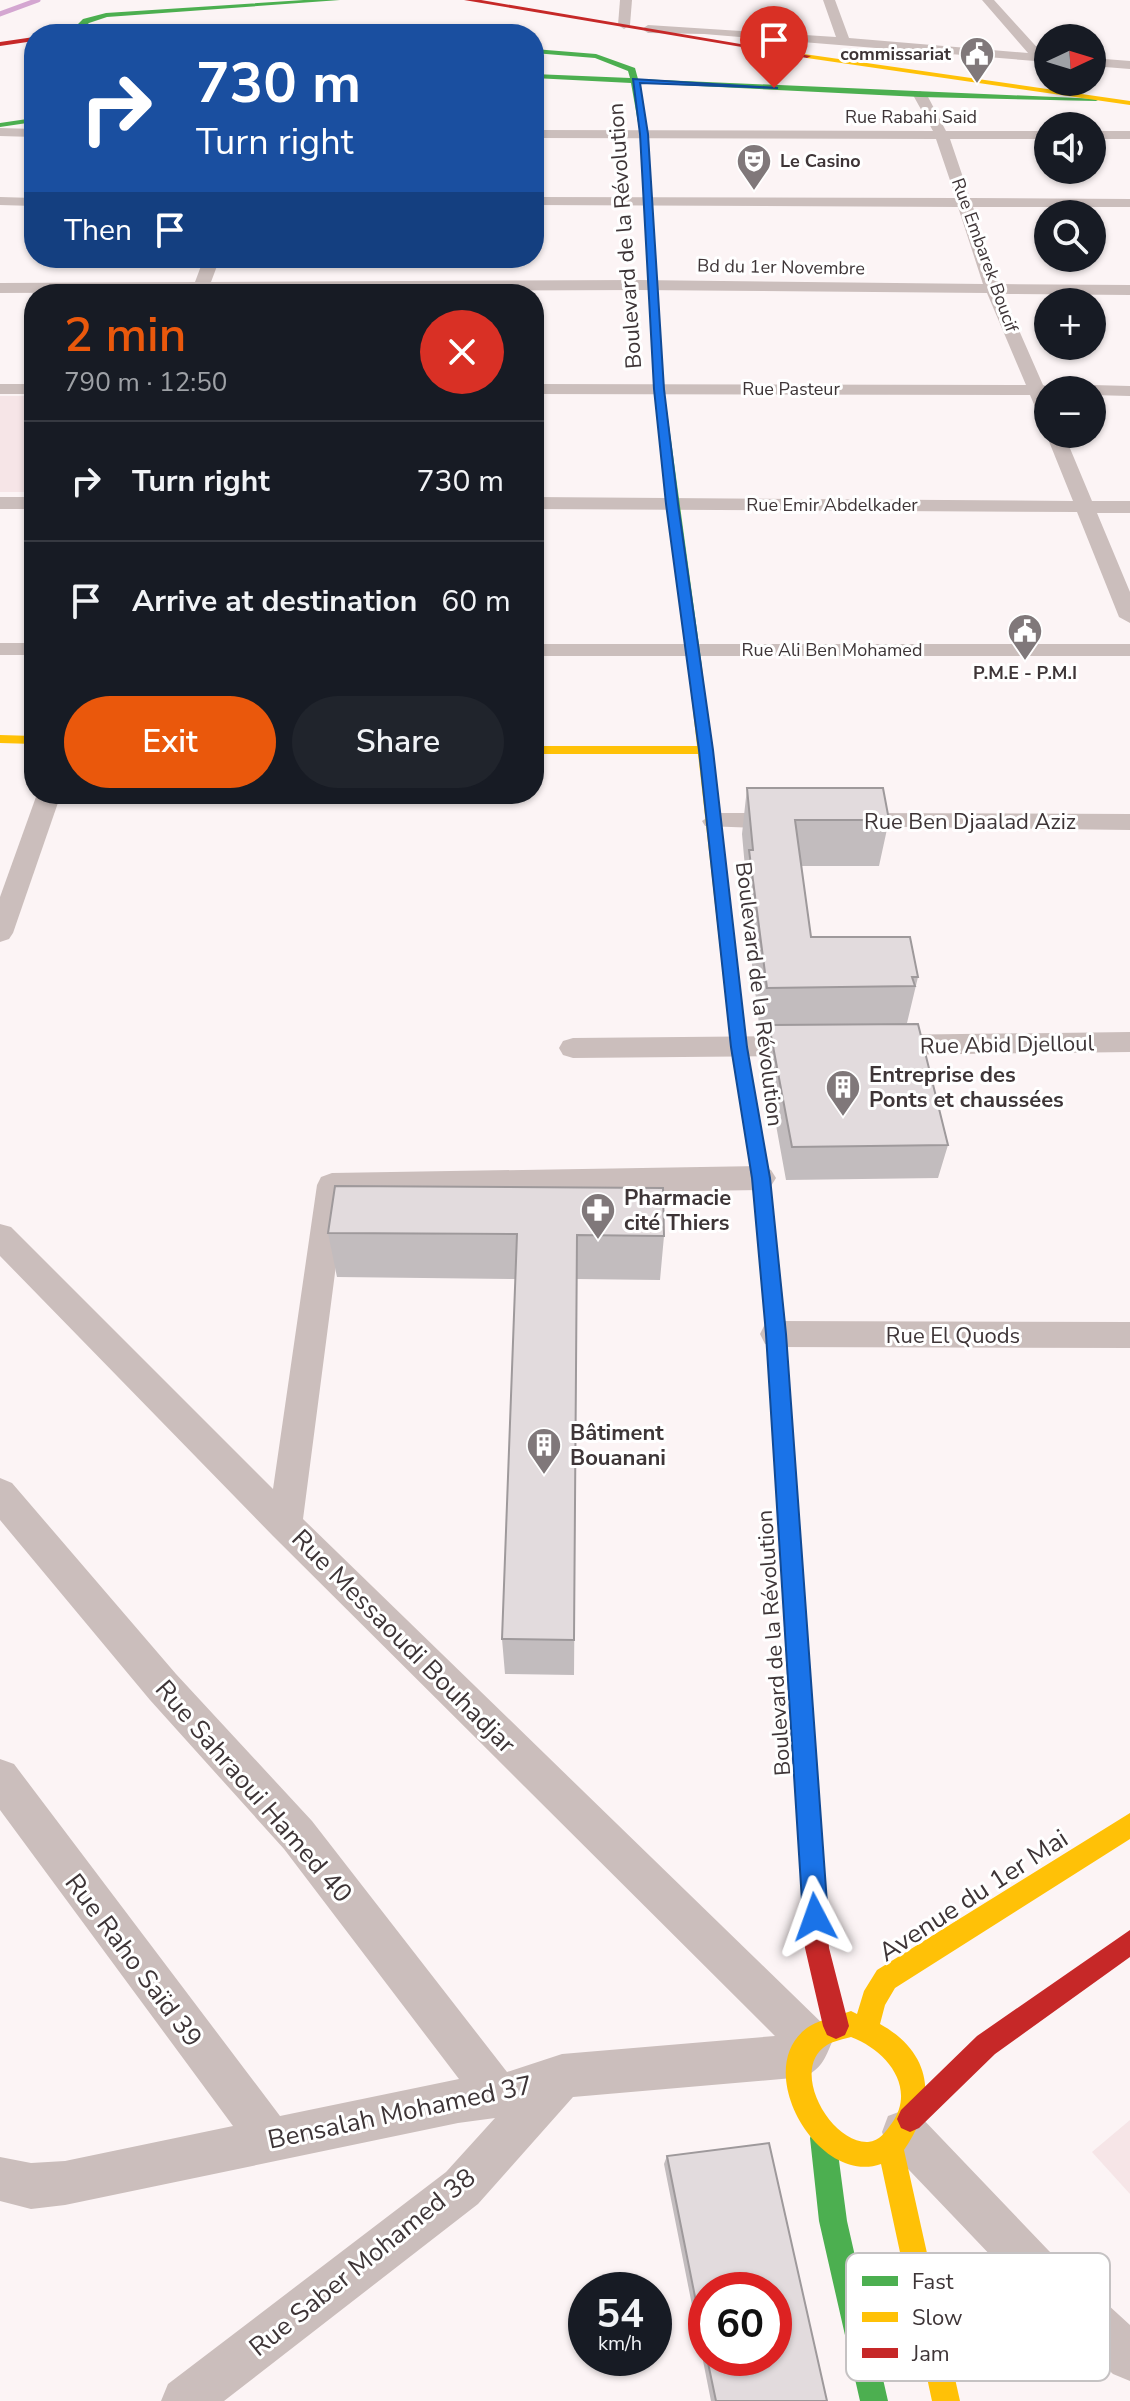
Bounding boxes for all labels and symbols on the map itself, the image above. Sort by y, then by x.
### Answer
pin [740,6,808,88]
north arrow [1034,24,1106,96]
public building icon: commissariat [958,35,996,85]
place label: commissariat [840,42,951,66]
street label: Boulevard de la Révolution [601,102,649,370]
street label: Rue Rabahi Said [845,105,977,129]
theatre icon: Le Casino [735,142,773,192]
place label: Le Casino [780,149,861,173]
street label: Rue Embarek Boucif [946,175,1024,336]
street label: Bd du 1er Novembre [697,254,865,280]
street label: Rue Pasteur [742,377,840,401]
street label: Rue Emir Abdelkader [746,493,918,517]
public building icon: P.M.E - P.M.I [1006,612,1044,662]
street label: Rue Ali Ben Mohamed [742,638,922,662]
place label: P.M.E - P.M.I [973,661,1077,685]
street label: Rue Ben Djaalad Aziz [864,807,1076,837]
street label: Boulevard de la Révolution [728,860,790,1128]
street label: Rue Abid Djelloul [920,1028,1095,1062]
place label: Entreprise des Ponts et chaussées [869,1060,1064,1115]
building icon: Entreprise des Ponts et chaussées [824,1068,862,1118]
place label: Pharmacie cité Thiers [624,1183,731,1238]
pharmacy icon: Pharmacie cité Thiers [579,1191,617,1241]
street label: Rue El Quods [886,1321,1020,1351]
place label: Bâtiment Bouanani [570,1418,666,1473]
building icon: Bâtiment Bouanani [525,1426,563,1476]
street label: Boulevard de la Révolution [750,1509,798,1777]
street label: Rue Messaoudi Bouhadjar [284,1522,524,1762]
street label: Rue Sahraoui Hamed 40 [147,1673,360,1910]
street label: Avenue du 1er Mai [872,1821,1075,1970]
street label: Rue Raho Saïd 39 [57,1867,210,2054]
position arrow [773,1875,857,1959]
street label: Bensalah Mohamed 37 [265,2067,536,2158]
street label: Rue Saber Mohamed 38 [242,2160,483,2365]
legend [846,2253,1110,2381]
text: Fast [912,2267,954,2297]
speed limit sign: 60 [688,2272,792,2376]
text: Slow [912,2303,963,2333]
text: Jam [911,2339,950,2369]

